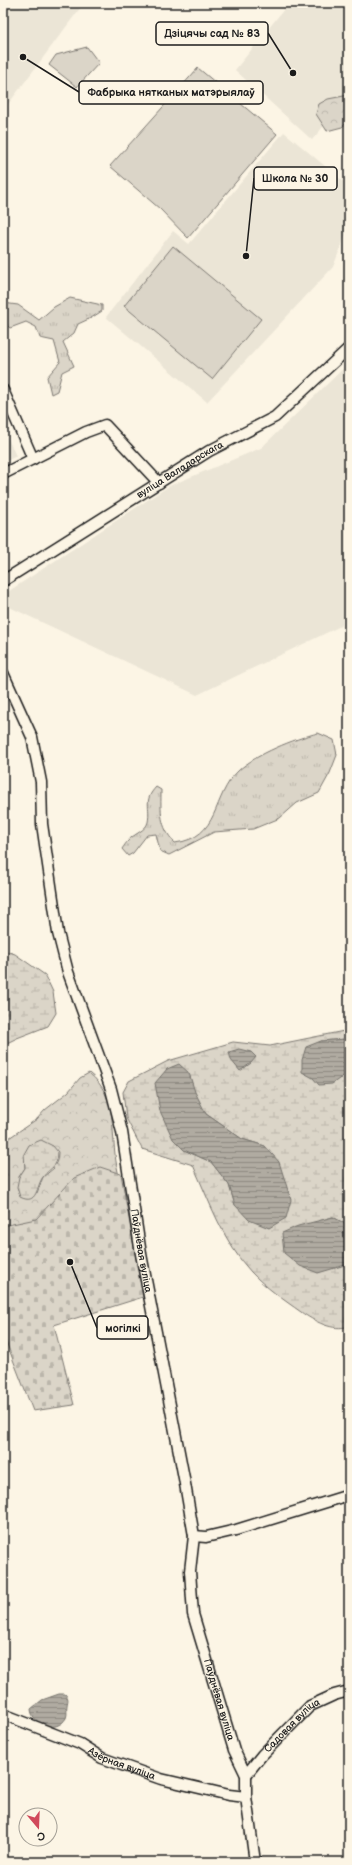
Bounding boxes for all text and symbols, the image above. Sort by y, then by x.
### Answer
callout: Дзіцячы сад № 83 [156,22,268,45]
text: Дзіцячы сад № 83 [164,27,260,40]
callout: Фабрыка нятканых матэрыялаў [79,81,263,104]
text: Фабрыка нятканых матэрыялаў [87,86,255,99]
callout: Школа № 30 [254,167,337,190]
text: Школа № 30 [262,172,328,185]
street label: вуліца Валадарскага [134,439,225,501]
street label: Паўднёвая вуліца [128,1208,154,1294]
callout: могілкі [97,1316,148,1339]
text: могілкі [105,1322,141,1335]
street label: Паўднёвая вуліца [201,1658,237,1742]
street label: Садовая вуліца [262,1696,322,1755]
street label: Азёрная вуліца [85,1744,157,1783]
north arrow [18,1807,58,1847]
text: С [35,1829,47,1843]

